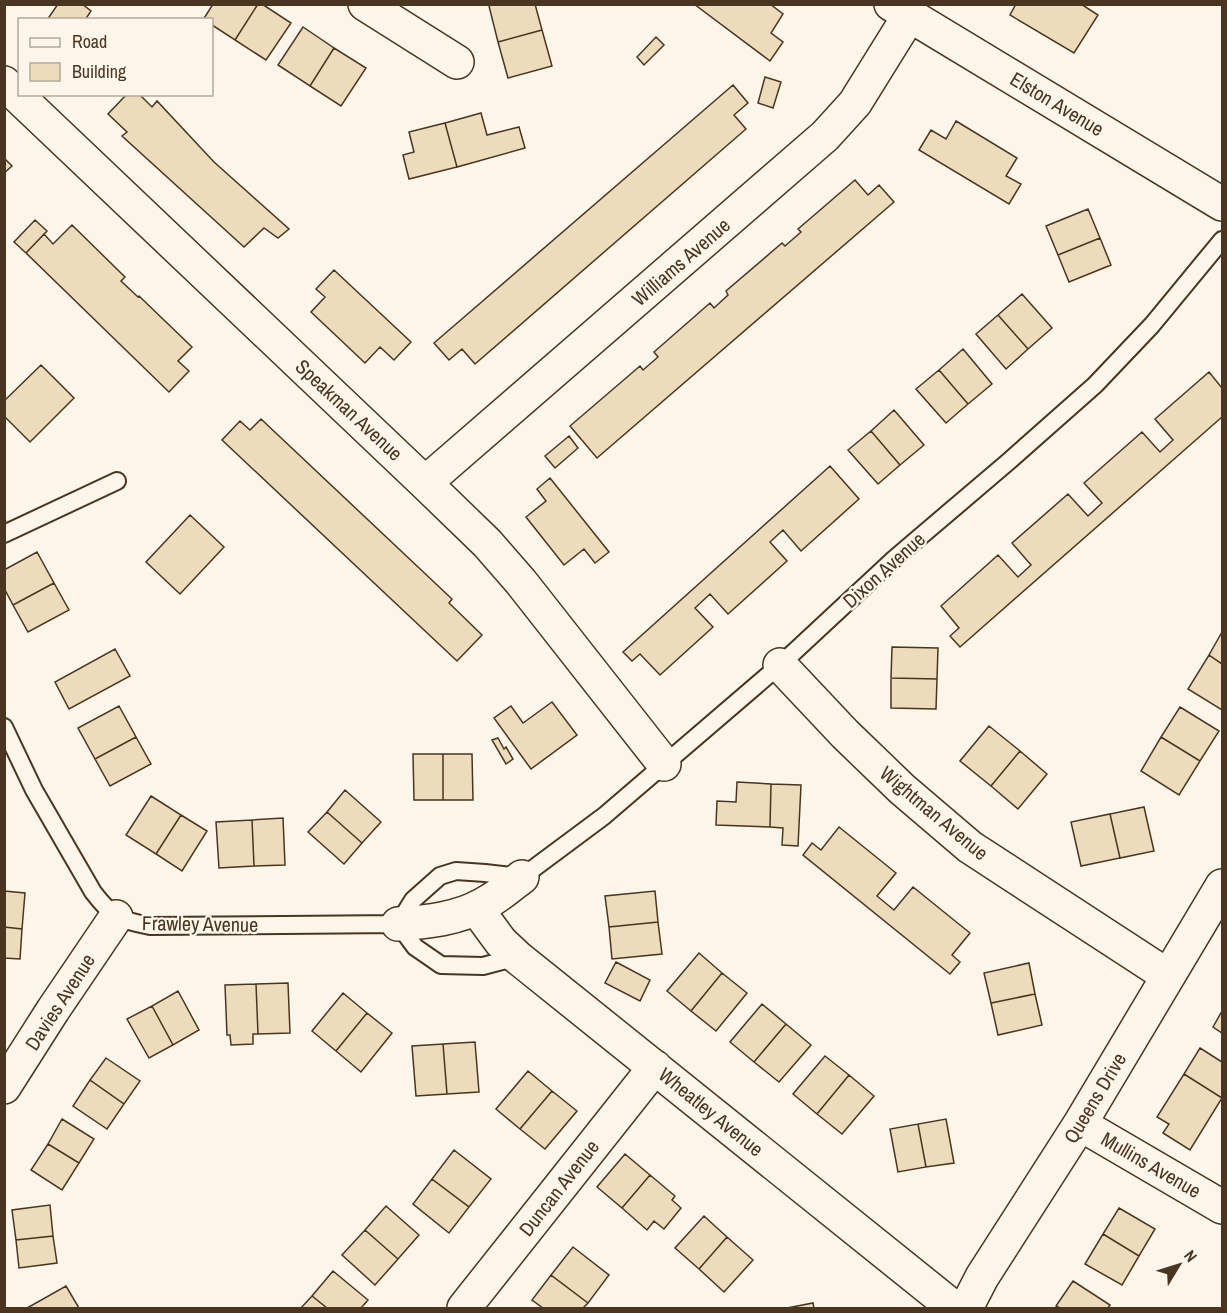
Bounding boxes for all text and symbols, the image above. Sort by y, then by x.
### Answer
legend [18,18,213,96]
text: Road [72,29,107,54]
text: Building [72,59,127,84]
street label: Elston Avenue [1005,65,1109,142]
street label: Williams Avenue [626,211,736,312]
street label: Speakman Avenue [290,353,409,466]
street label: Dixon Avenue [837,526,931,614]
street label: Wightman Avenue [874,759,994,866]
street label: Frawley Avenue [142,909,258,938]
street label: Davies Avenue [18,948,101,1055]
street label: Queens Drive [1057,1047,1132,1148]
street label: Wheatley Avenue [653,1061,769,1162]
street label: Mullins Avenue [1096,1125,1206,1204]
street label: Duncan Avenue [512,1134,605,1242]
north arrow [1149,1235,1209,1295]
text: N [1179,1245,1202,1266]

